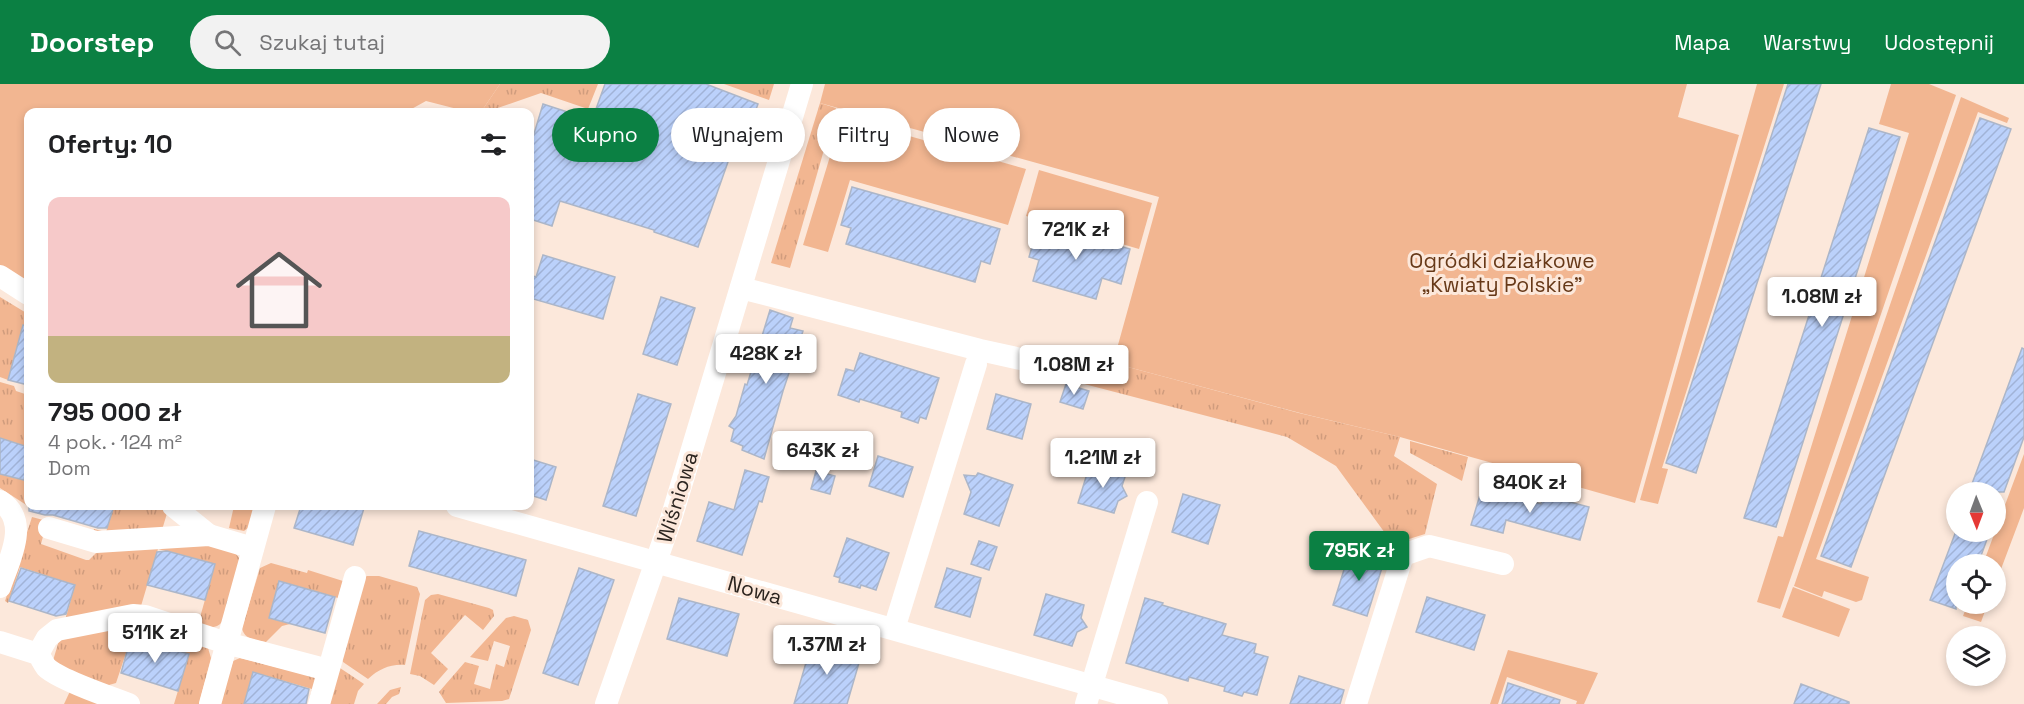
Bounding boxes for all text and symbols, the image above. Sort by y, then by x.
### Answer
search box [190,15,610,69]
text: Doorstep [30,24,154,60]
icon: search [211,26,244,59]
text: Szukaj tutaj [259,28,385,56]
text: Mapa [1674,29,1730,56]
text: Warstwy [1763,29,1851,56]
text: Udostępnij [1884,29,1994,56]
chip: Kupno [552,108,659,162]
chip: Wynajem [671,108,805,162]
chip: Filtry [817,108,911,162]
chip: Nowe [923,108,1020,162]
text: Oferty: 10 [48,127,173,161]
icon: filters [477,128,510,161]
pin: 721K zł [1021,210,1131,261]
text: 721K zł [1042,216,1110,242]
icon: home [225,236,333,344]
park label: Ogródki działkowe „Kwiaty Polskie” [1409,247,1595,298]
pin: 1.08M zł [1760,277,1884,328]
text: 1.08M zł [1782,283,1862,309]
pin: 428K zł [711,334,821,385]
text: 428K zł [730,340,802,366]
pin: 1.08M zł [1012,345,1136,396]
text: 1.08M zł [1034,351,1114,377]
text: 795 000 zł [48,395,182,429]
text: 4 pok. · 124 m² [48,429,182,455]
pin: 643K zł [768,431,878,482]
text: 643K zł [786,437,860,463]
pin: 1.21M zł [1041,438,1165,489]
text: 1.21M zł [1064,444,1142,470]
street label: Wiśniowa [650,448,704,546]
text: Dom [48,455,91,481]
pin: 840K zł [1475,463,1585,514]
text: 840K zł [1493,469,1567,495]
north arrow [1946,482,2006,542]
map controls [1946,482,2006,686]
pin: 795K zł [1304,531,1414,582]
text: 795K zł [1323,537,1395,563]
button: locate [1946,554,2006,614]
street label: Nowa [725,569,785,611]
pin: 511K zł [100,613,210,664]
text: 511K zł [122,619,188,645]
pin: 1.37M zł [765,625,889,676]
button: layers [1946,626,2006,686]
text: 1.37M zł [787,631,867,657]

